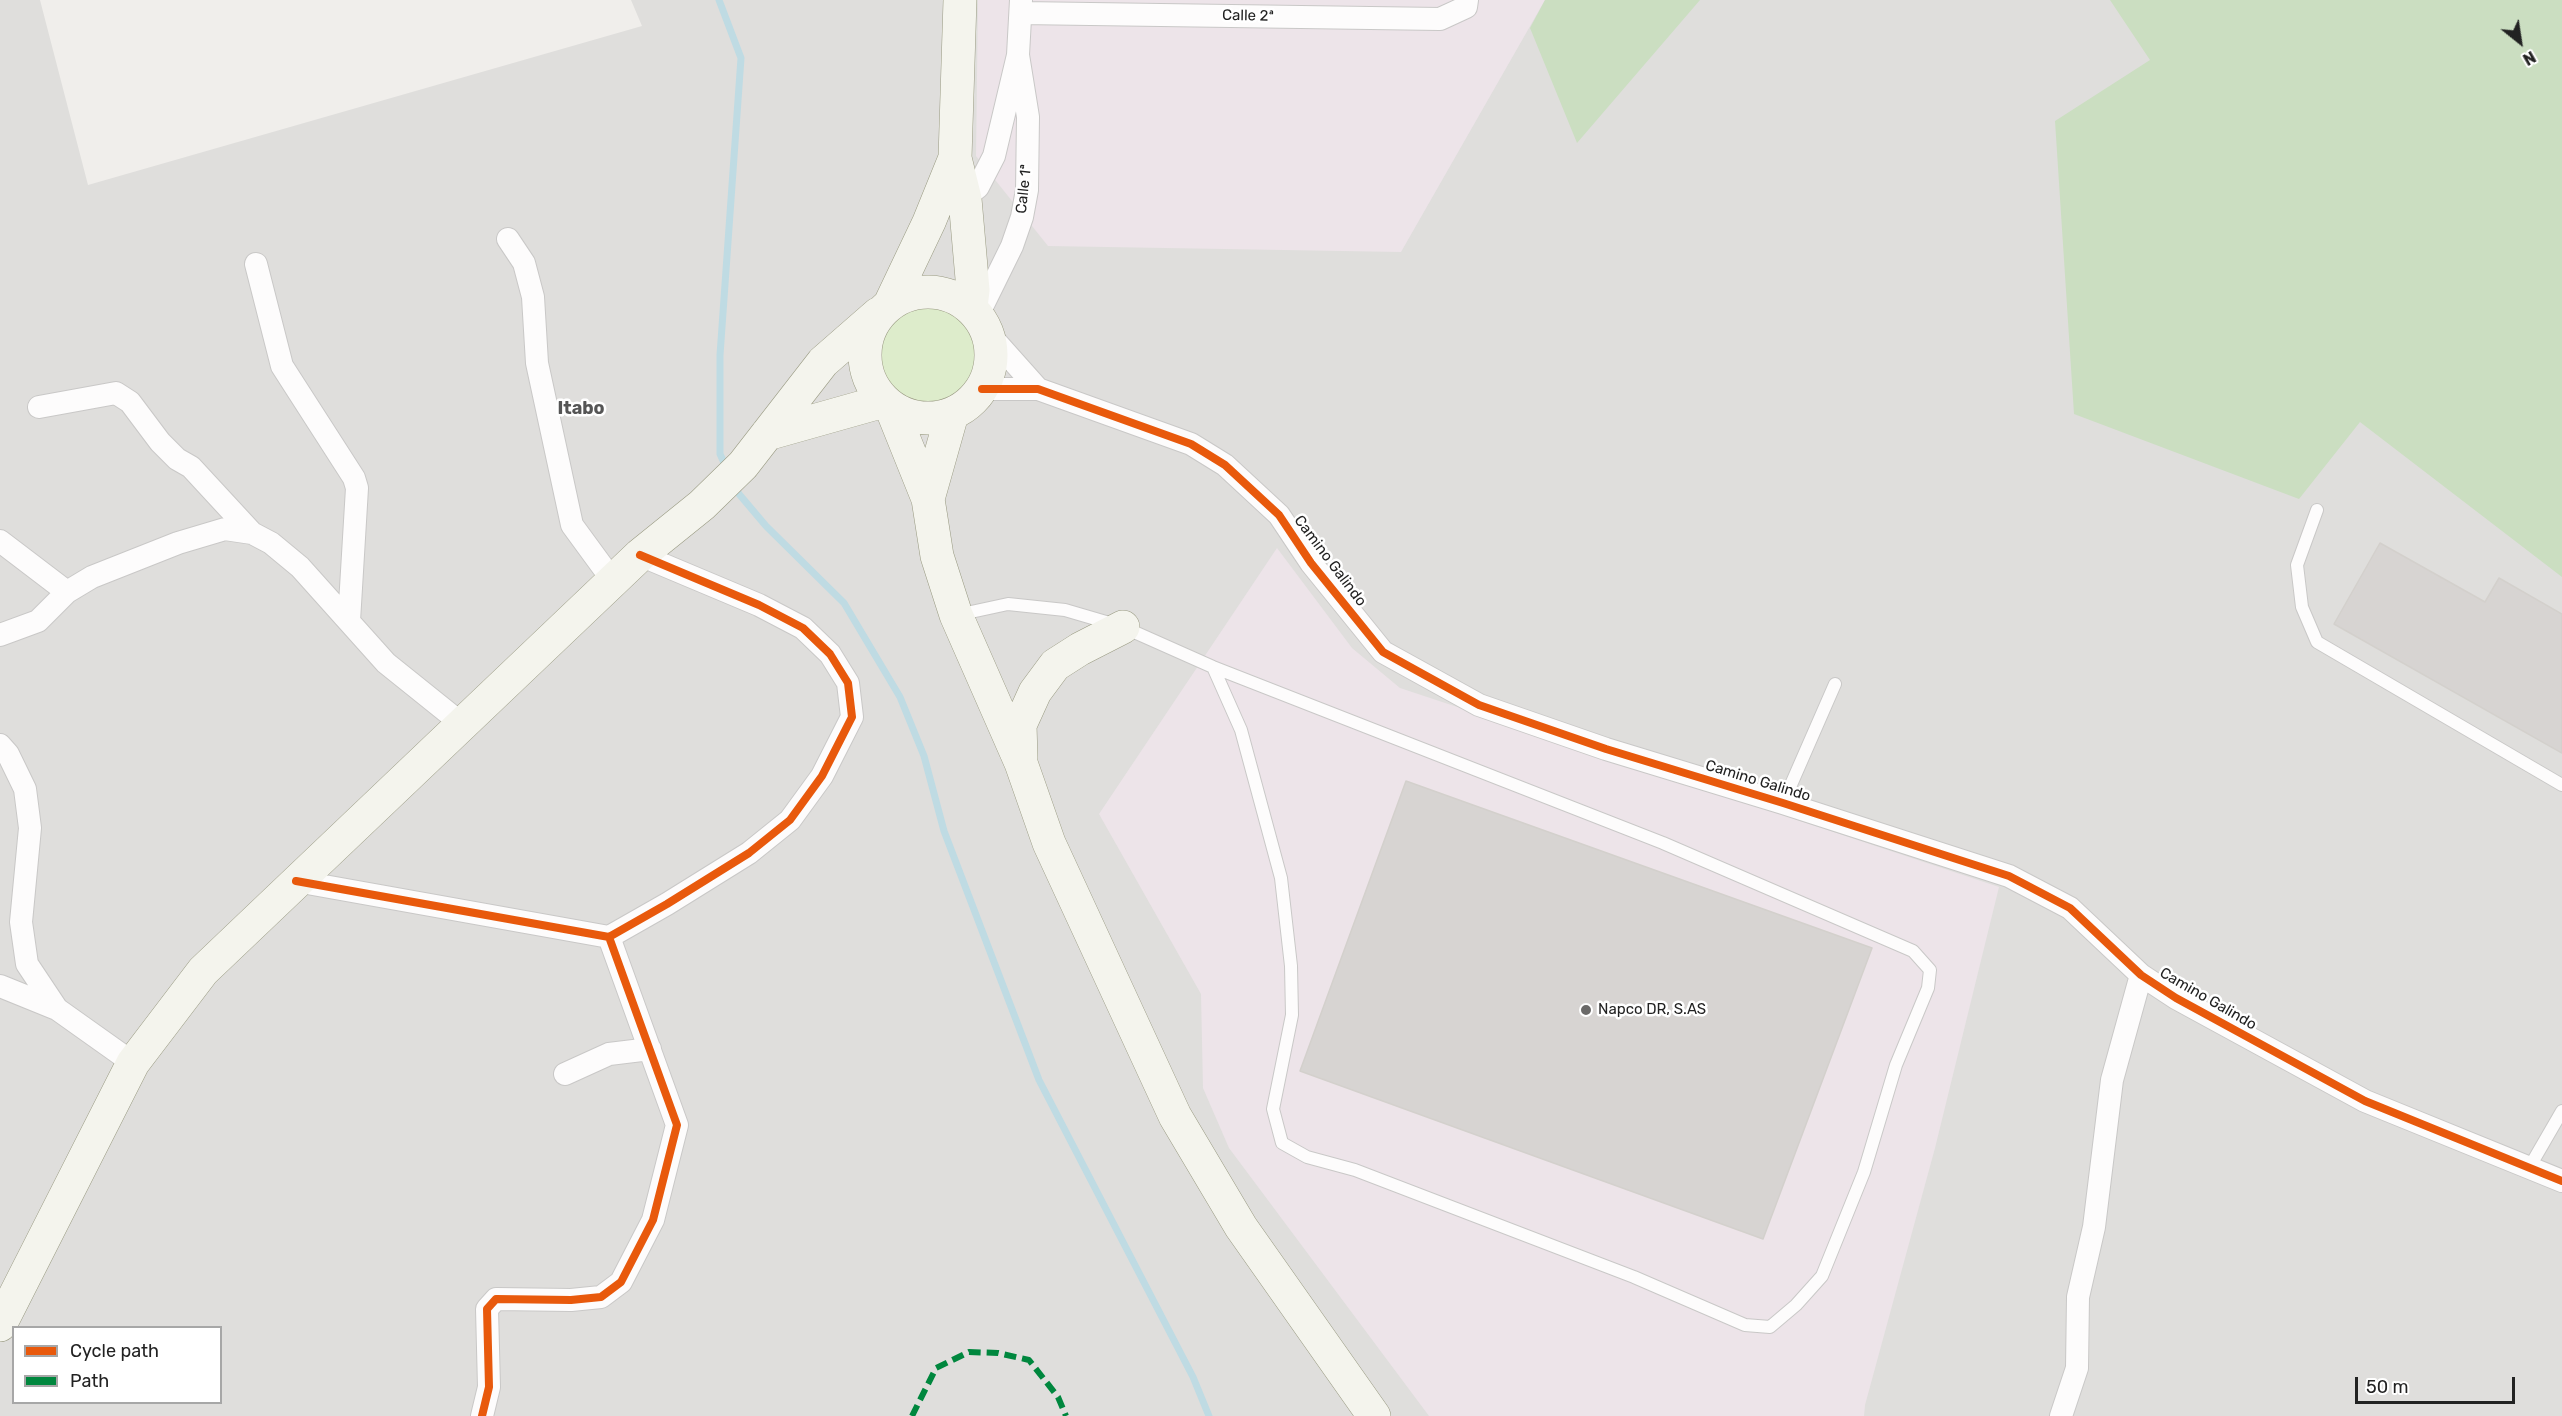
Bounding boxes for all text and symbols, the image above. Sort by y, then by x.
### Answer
street label: Calle 2ª [1222,7,1274,25]
north arrow [2490,12,2550,72]
text: N [2520,47,2539,69]
street label: Calle 1ª [1012,163,1036,215]
district label: Itabo [557,398,605,420]
street label: Camino Galindo [1290,512,1370,610]
street label: Camino Galindo [1703,756,1813,806]
street label: Camino Galindo [2156,964,2260,1034]
place label: Napco DR, S.AS [1598,1001,1706,1019]
marker: Napco DR, S.AS [1579,1003,1593,1017]
legend [12,1326,222,1404]
text: Cycle path [70,1340,159,1362]
scale bar [2358,1365,2518,1403]
text: Path [70,1370,109,1392]
text: 50 m [2366,1376,2409,1398]

